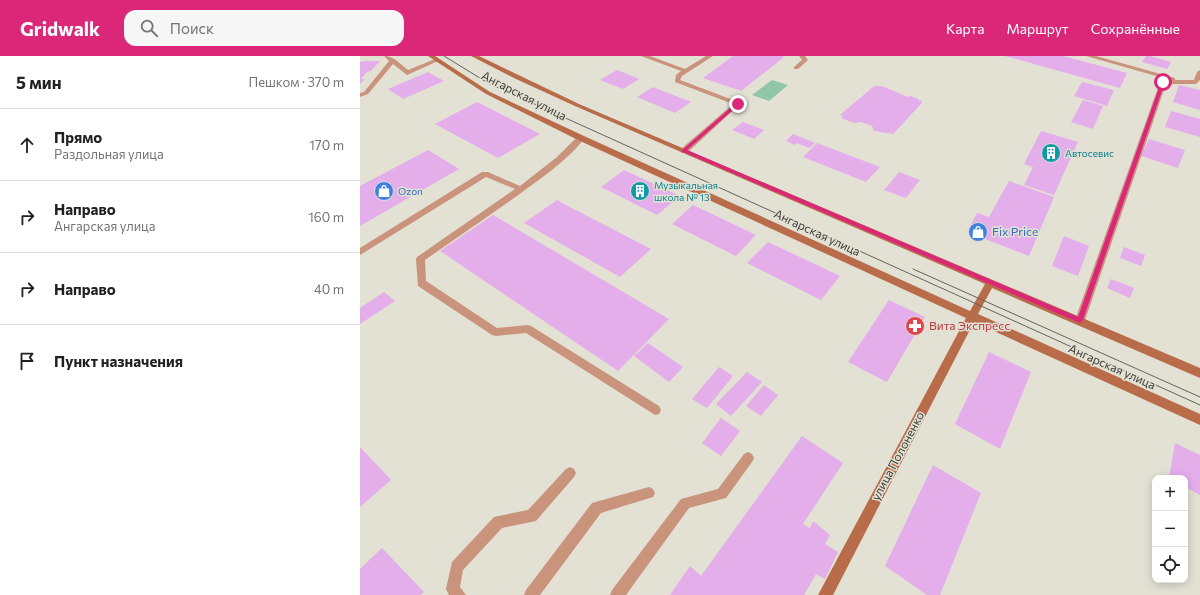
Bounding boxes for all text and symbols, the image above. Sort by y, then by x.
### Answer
search box [124,10,404,46]
text: Gridwalk [20,17,100,40]
icon: search [138,17,160,39]
text: Поиск [170,19,214,37]
text: Карта [946,20,984,37]
text: Маршрут [1006,20,1069,37]
text: Сохранённые [1091,20,1180,37]
street label: Ангарская улица [480,68,569,123]
text: 5 мин [16,72,62,93]
route start [1154,73,1172,91]
text: Пешком · 370 m [248,74,344,90]
route end [729,95,747,113]
text: Прямо [54,128,102,146]
icon: ahead [16,134,38,156]
text: 170 m [309,137,344,153]
building icon: Автосевис [1040,142,1062,164]
text: Раздольная улица [54,146,164,162]
place label: Автосевис [1065,147,1114,159]
place label: Музыкальная школа № 13 [654,179,718,203]
shop icon: Ozon [373,180,395,202]
building icon: Музыкальная школа № 13 [629,180,651,202]
place label: Ozon [398,185,423,197]
text: Направо [54,200,116,218]
icon: right [16,206,38,228]
street label: Ангарская улица [772,206,863,258]
text: 160 m [308,209,344,225]
text: Ангарская улица [54,218,155,234]
shop icon: Fix Price [967,221,989,243]
place label: Fix Price [992,224,1038,238]
icon: right [16,278,38,300]
text: Направо [54,280,116,298]
text: 40 m [314,281,344,297]
pharmacy icon: Вита Экспресс [904,315,926,337]
place label: Вита Экспресс [929,318,1010,332]
street label: Ангарская улица [1067,341,1158,392]
icon: arrive [16,350,38,372]
text: Пункт назначения [54,352,183,370]
street label: улица Полоненко [868,409,926,502]
map controls [1152,475,1188,583]
button: + [1152,475,1188,511]
button: − [1152,511,1188,547]
button: locate [1152,547,1188,583]

